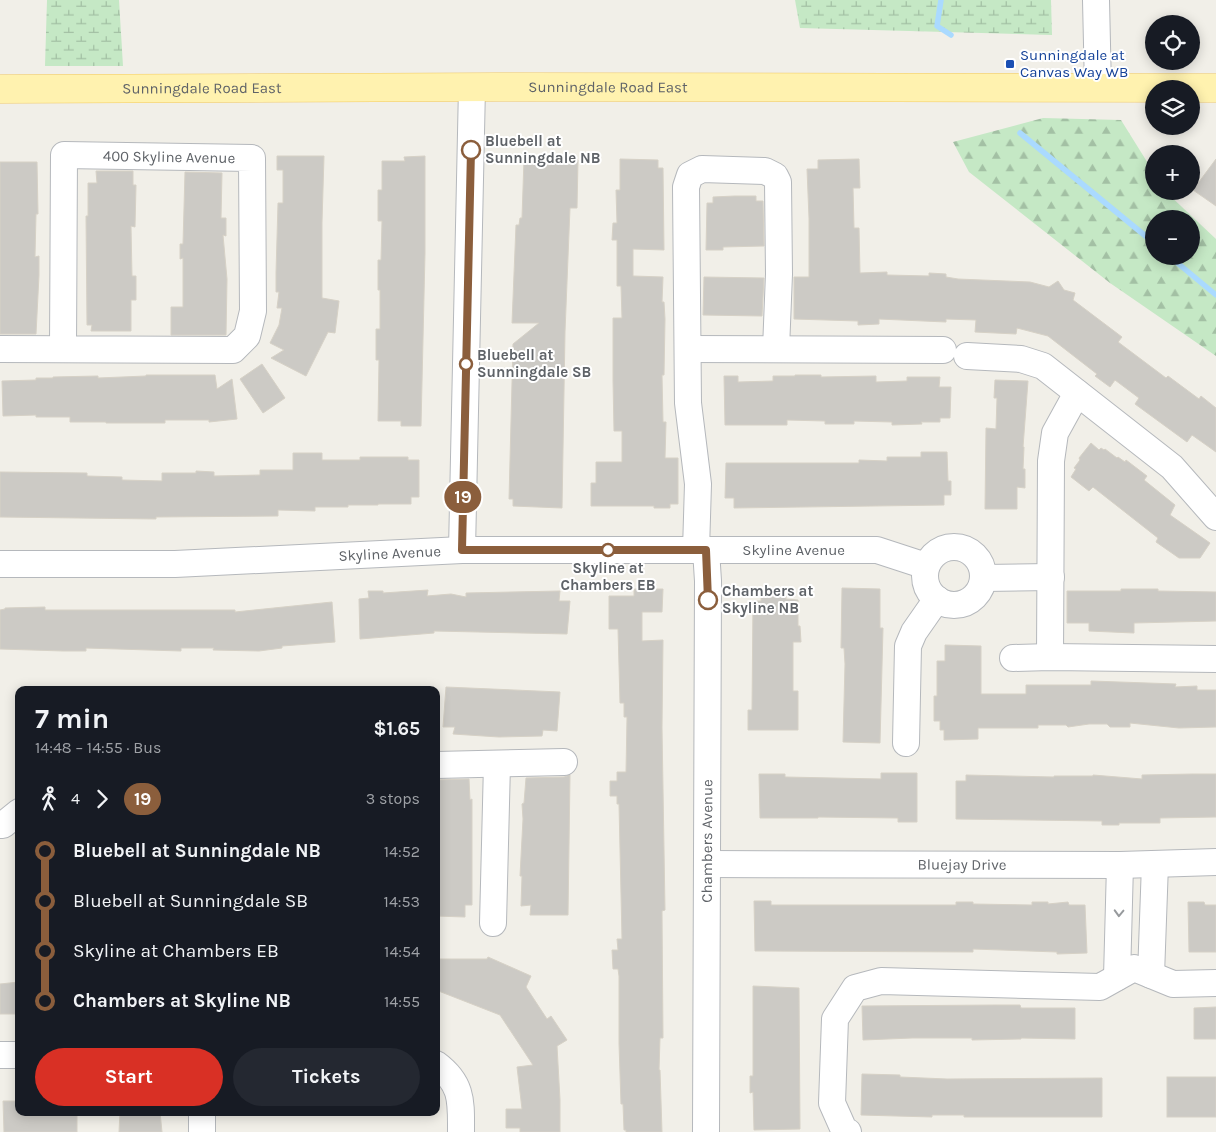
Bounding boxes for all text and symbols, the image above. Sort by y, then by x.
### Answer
map controls [1145,15,1200,265]
button: locate [1145,15,1200,70]
place label: Sunningdale at Canvas Way WB [1020,46,1128,81]
marker: Sunningdale at Canvas Way WB [1004,58,1016,70]
street label: Sunningdale Road East [528,78,688,96]
street label: Sunningdale Road East [122,79,282,98]
button: layers [1145,80,1200,135]
place label: Bluebell at Sunningdale NB [485,132,600,167]
marker: Bluebell at Sunningdale NB [461,140,481,160]
button: + [1145,145,1200,200]
street label: 400 Skyline Avenue [103,147,235,167]
button: − [1145,210,1200,265]
place label: Bluebell at Sunningdale SB [477,346,591,381]
marker: Bluebell at Sunningdale SB [459,357,473,371]
line badge: 19 [440,481,486,513]
text: 19 [454,486,472,508]
street label: Skyline Avenue [742,541,845,559]
street label: Skyline Avenue [338,542,441,565]
marker: Skyline at Chambers EB [601,543,615,557]
place label: Skyline at Chambers EB [560,559,656,594]
place label: Chambers at Skyline NB [722,582,813,617]
marker: Chambers at Skyline NB [698,590,718,610]
text: 7 min [35,702,109,735]
text: $1.65 [373,718,420,740]
text: 14:48 – 14:55 · Bus [35,738,161,757]
street label: Chambers Avenue [698,779,716,903]
icon: walk [35,785,63,813]
icon: forward [88,785,116,813]
text: 19 [134,788,151,810]
text: 4 [71,789,80,808]
text: 3 stops [366,789,420,808]
text: Bluebell at Sunningdale NB [73,840,321,862]
text: 14:52 [384,842,420,861]
street label: Bluejay Drive [918,856,1006,874]
text: Bluebell at Sunningdale SB [73,890,308,912]
text: 14:53 [384,892,420,911]
one-way arrow [1114,910,1124,918]
text: Skyline at Chambers EB [73,940,279,962]
text: 14:54 [384,942,420,961]
text: Chambers at Skyline NB [73,990,291,1012]
text: 14:55 [384,992,420,1011]
button: Start [35,1048,223,1106]
button: Tickets [233,1048,420,1106]

